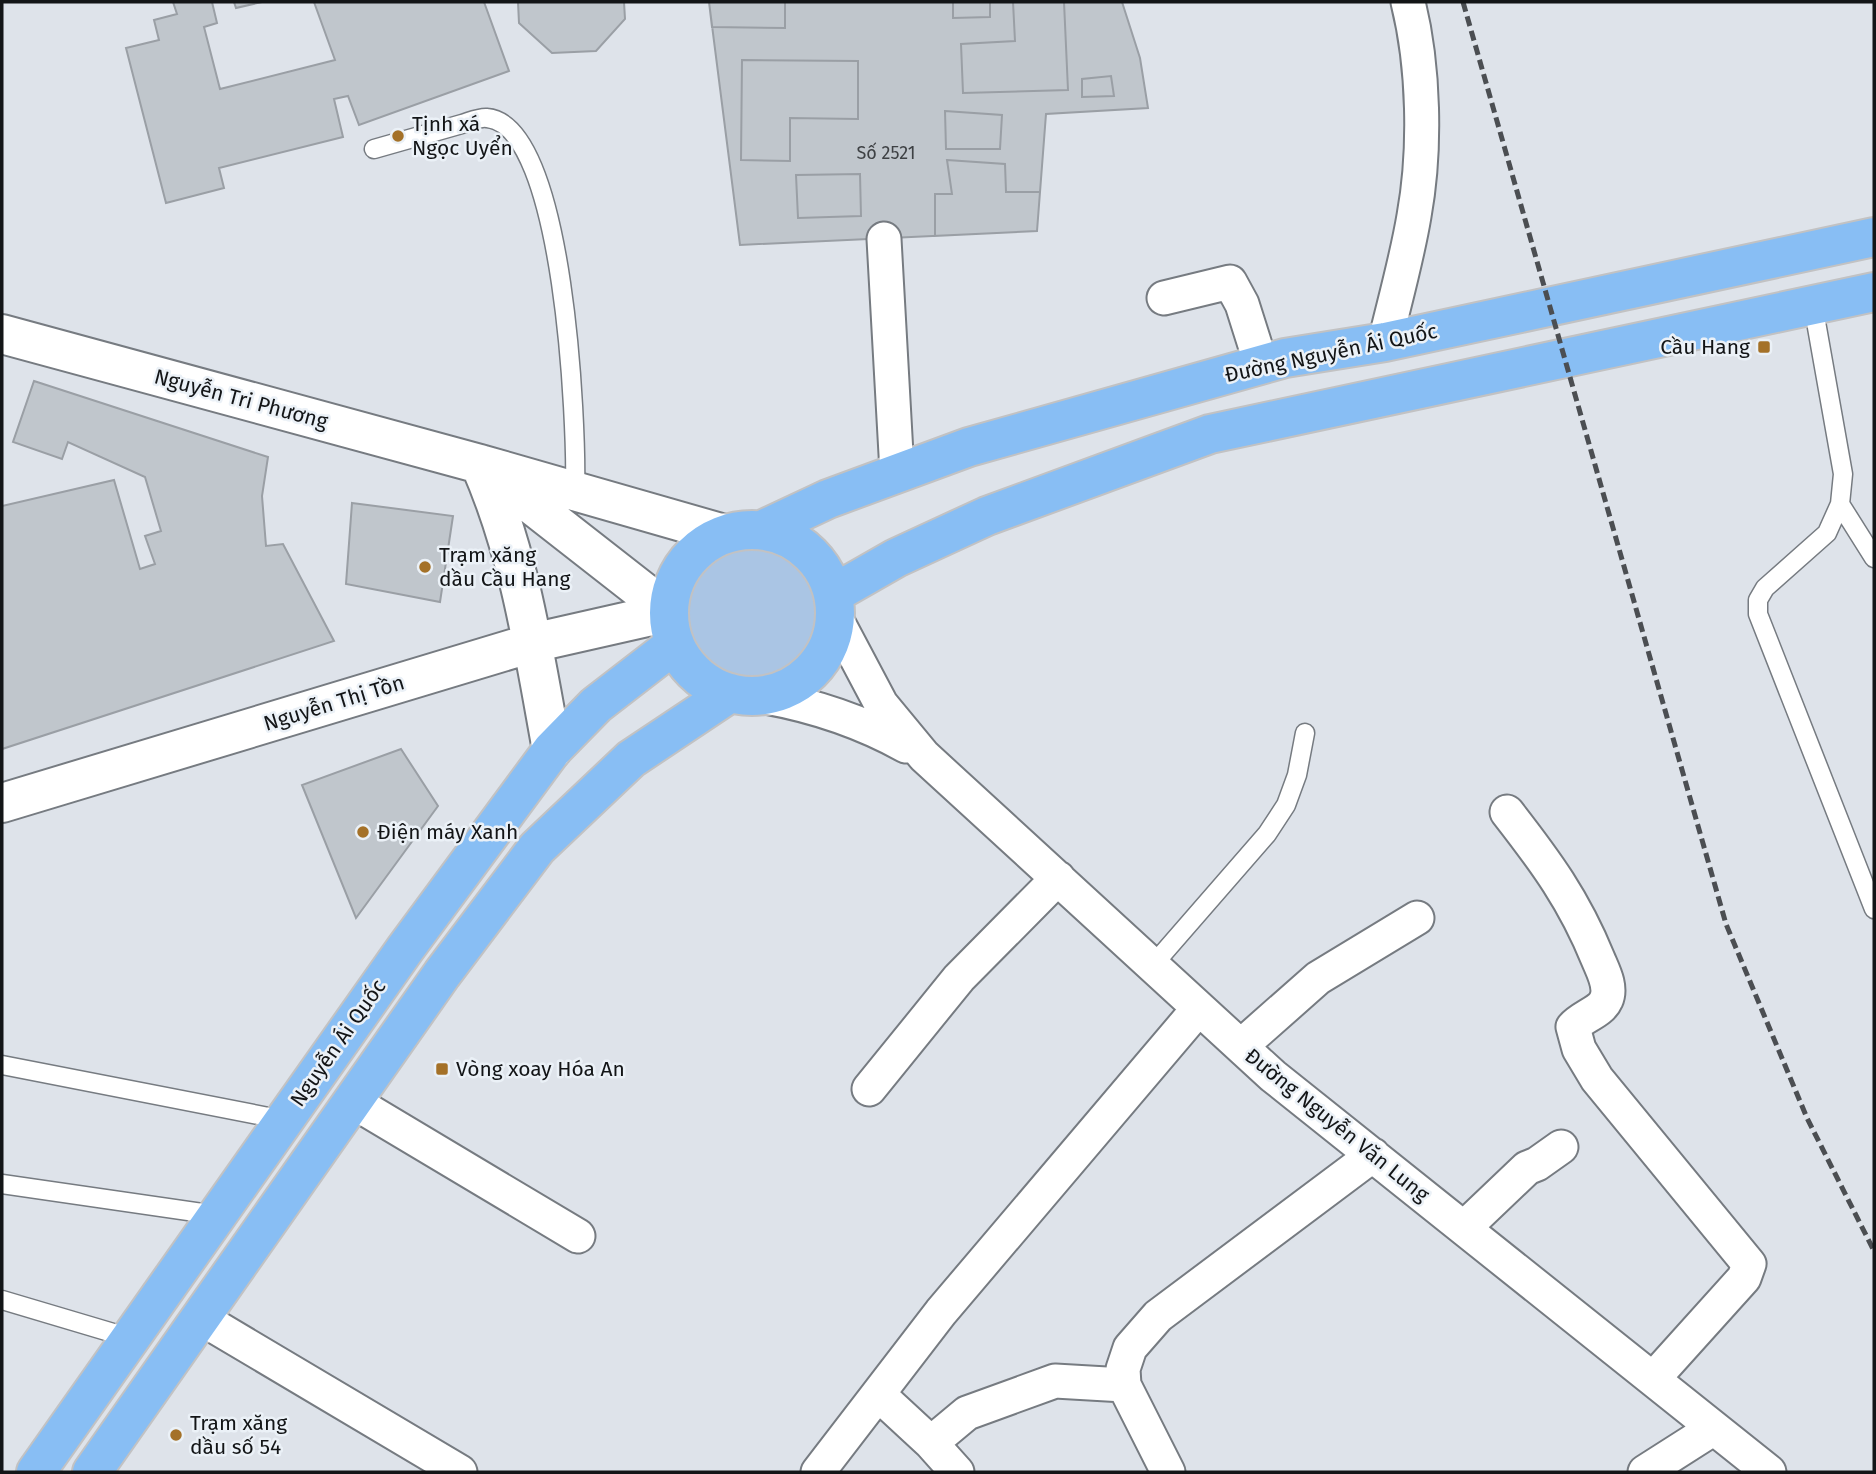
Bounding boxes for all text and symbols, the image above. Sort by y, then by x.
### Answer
place label: Tịnh xá Ngọc Uyển [412,111,513,161]
marker: Tịnh xá Ngọc Uyển [390,128,406,144]
house number: Số 2521 [856,142,916,164]
street label: Đường Nguyễn Ái Quốc [1222,318,1440,388]
place label: Cầu Hang [1660,334,1750,360]
marker: Cầu Hang [1756,339,1772,355]
street label: Nguyễn Tri Phương [151,363,331,435]
place label: Trạm xăng dầu Cầu Hang [439,542,571,592]
marker: Trạm xăng dầu Cầu Hang [417,559,433,575]
street label: Nguyễn Thị Tồn [261,669,407,737]
place label: Điện máy Xanh [377,819,518,845]
marker: Điện máy Xanh [355,824,371,840]
street label: Nguyễn Ái Quốc [285,974,391,1112]
street label: Đường Nguyễn Văn Lung [1240,1043,1435,1207]
place label: Vòng xoay Hóa An [456,1056,625,1082]
marker: Vòng xoay Hóa An [434,1061,450,1077]
place label: Trạm xăng dầu số 54 [190,1410,287,1460]
marker: Trạm xăng dầu số 54 [168,1427,184,1443]

